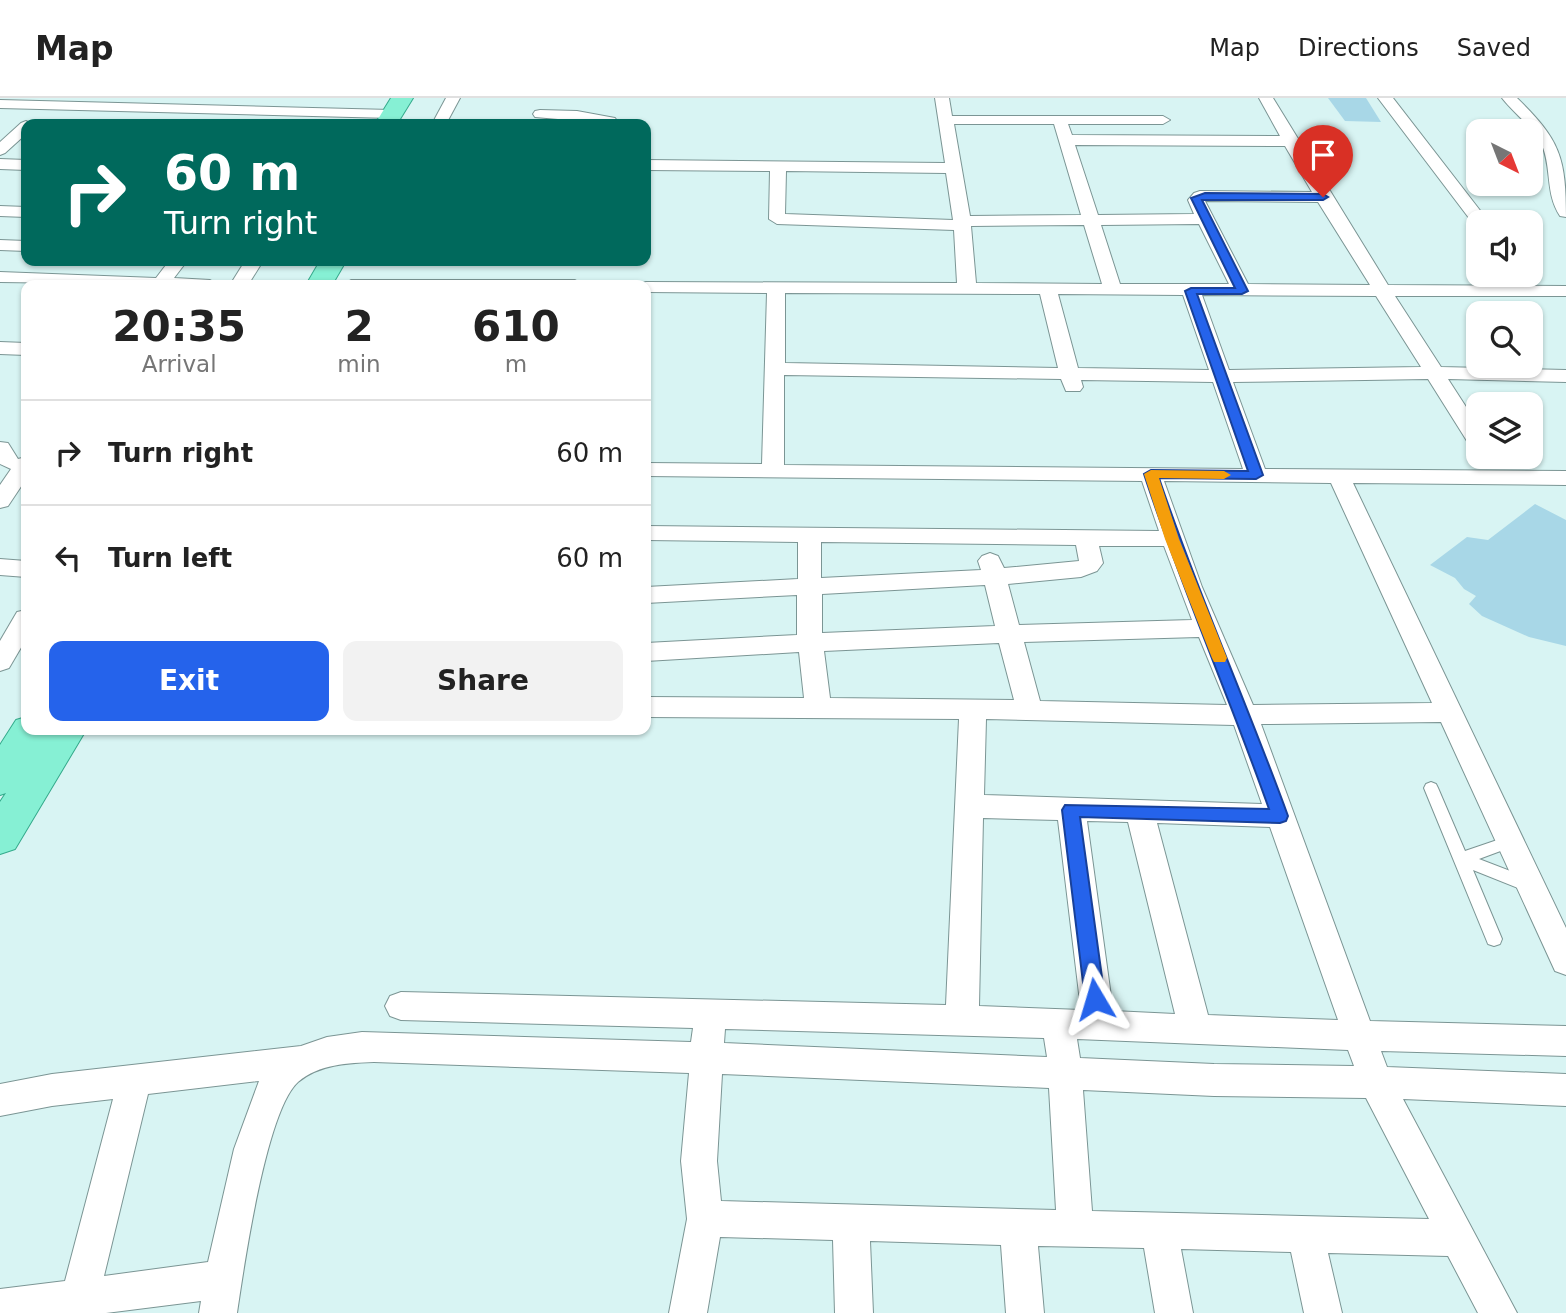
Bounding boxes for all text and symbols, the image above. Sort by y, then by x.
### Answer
text: Map [35,29,114,68]
text: Map [1209,34,1260,62]
text: Directions [1298,34,1419,62]
text: Saved [1457,34,1531,62]
north arrow [1466,119,1544,196]
map controls [1466,119,1543,469]
pin [1293,125,1353,197]
icon: arrive [1304,136,1342,174]
text: 60 m [164,145,300,202]
icon: right [49,147,140,238]
text: Turn right [164,204,317,242]
button: sound [1466,210,1543,287]
button: search [1466,301,1543,378]
text: 20:35 [112,302,246,351]
text: 2 [344,302,374,351]
text: 610 [472,302,560,351]
text: Arrival [142,351,217,377]
text: min [337,351,381,377]
text: m [505,351,527,377]
button: layers [1466,392,1543,469]
icon: right [49,434,87,472]
text: Turn right [108,438,253,468]
text: 60 m [556,438,623,468]
icon: left [49,539,87,577]
text: Turn left [108,543,232,573]
text: 60 m [556,543,623,573]
button: Exit [49,641,329,721]
button: Share [343,641,623,721]
position arrow [1058,962,1132,1036]

